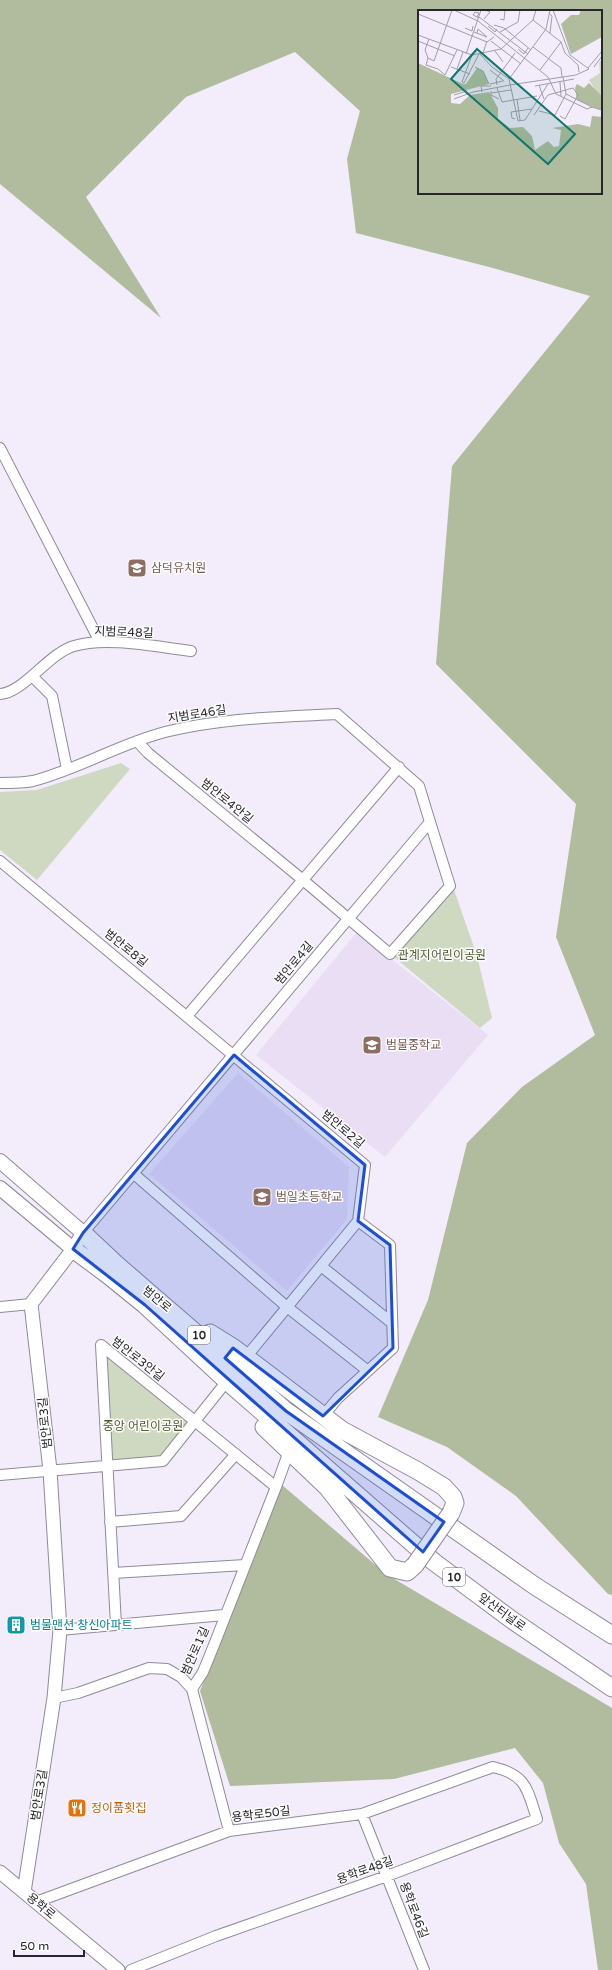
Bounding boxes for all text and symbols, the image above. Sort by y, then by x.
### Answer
inset map [418,10,602,194]
school or university icon: 삼덕유치원 [126,557,148,579]
place label: 삼덕유치원 [151,561,206,575]
street label: 지범로48길 [94,624,154,640]
street label: 지범로46길 [167,702,227,726]
street label: 범안로4안길 [198,776,256,826]
street label: 범안로8길 [102,926,150,970]
street label: 범안로4길 [272,939,316,987]
park label: 관계지어린이공원 [398,948,486,962]
school or university icon: 범물중학교 [361,1034,383,1056]
place label: 범물중학교 [386,1038,441,1052]
street label: 범안로2길 [319,1107,367,1151]
school or university icon: 범일초등학교 [251,1186,273,1208]
place label: 범일초등학교 [276,1190,342,1204]
street label: 범안로 [140,1283,174,1315]
road number: 10 [188,1326,210,1344]
street label: 범안로3안길 [109,1334,167,1384]
street label: 범안로3길 [35,1397,55,1449]
park label: 중앙 어린이공원 [103,1419,183,1433]
road number: 10 [443,1568,465,1586]
street label: 앞산터널로 [476,1590,528,1634]
building icon: 범물맨션 창신아파트 [5,1614,27,1636]
place label: 범물맨션 창신아파트 [30,1618,132,1632]
street label: 범안로1길 [178,1625,212,1677]
street label: 범안로3길 [28,1768,50,1822]
restaurant icon: 정이품횟집 [66,1797,88,1819]
place label: 정이품횟집 [91,1801,146,1815]
street label: 용학로50길 [231,1803,291,1825]
street label: 용학로48길 [335,1853,395,1887]
street label: 용학로46길 [397,1880,431,1940]
street label: 용학로 [24,1890,58,1922]
scale bar [14,1932,84,1958]
text: 50 m [20,1939,49,1953]

